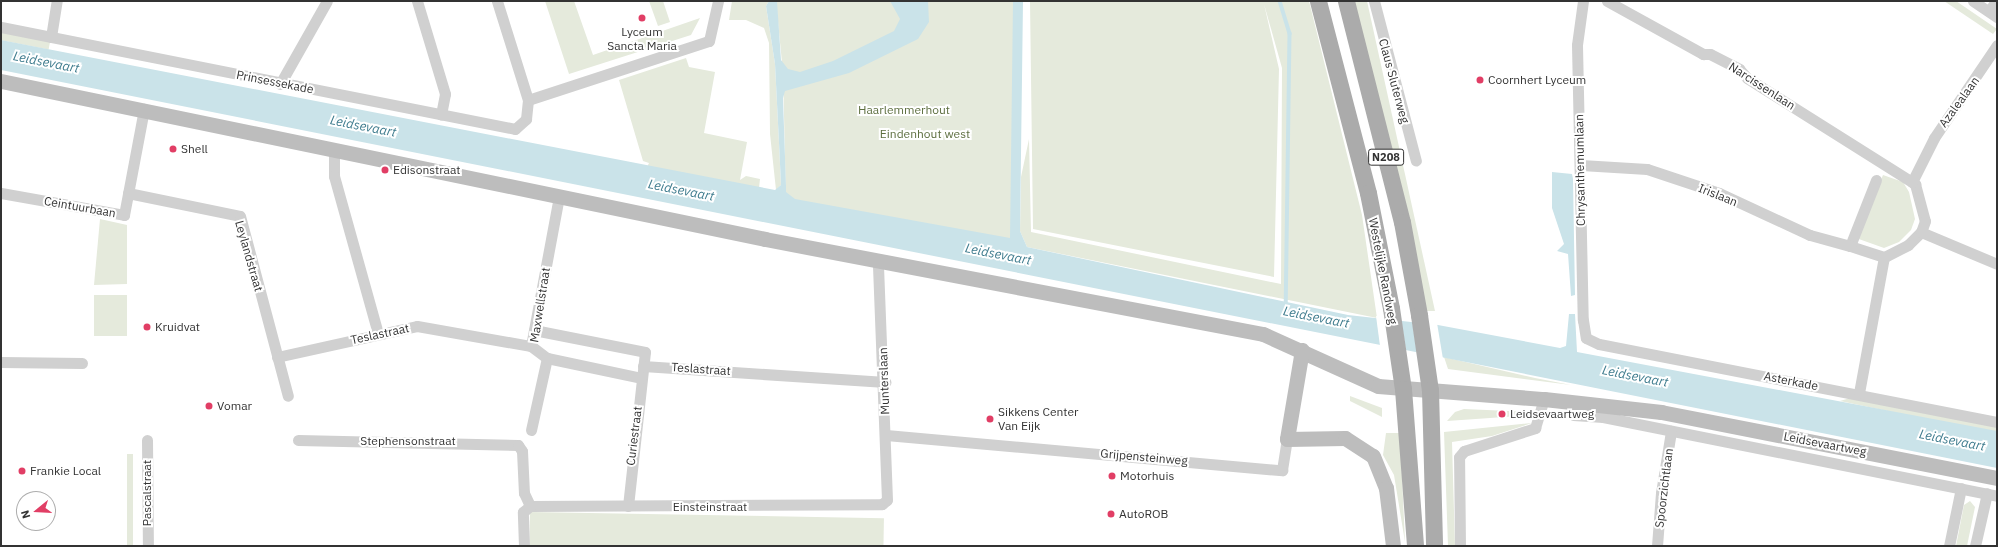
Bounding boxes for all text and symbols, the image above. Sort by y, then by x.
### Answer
marker: Lyceum Sancta Maria [637,13,647,23]
place label: Lyceum Sancta Maria [607,25,677,53]
street label: Claus Sluterweg [1376,37,1412,125]
water label: Leidsevaart [12,49,80,77]
street label: Narcissenlaan [1726,59,1798,113]
street label: Prinsessekade [235,67,315,97]
place label: Coornhert Lyceum [1488,73,1586,87]
street label: Azalealaan [1936,74,1982,130]
marker: Coornhert Lyceum [1475,75,1485,85]
park label: Haarlemmerhout [858,103,950,117]
water label: Leidsevaart [329,113,397,141]
street label: Chrysanthemumlaan [1572,114,1588,226]
park label: Eindenhout west [880,127,970,141]
place label: Shell [181,142,208,156]
marker: Shell [168,144,178,154]
road number: N208 [1368,148,1404,166]
place label: Edisonstraat [393,163,461,177]
marker: Edisonstraat [380,165,390,175]
water label: Leidsevaart [647,177,715,205]
street label: Irislaan [1696,181,1740,209]
street label: Ceintuurbaan [43,194,117,220]
street label: Westelijke Randweg [1366,217,1400,325]
street label: Leylandstraat [232,219,266,293]
water label: Leidsevaart [964,241,1032,269]
street label: Maxwellstraat [527,266,553,344]
water label: Leidsevaart [1282,304,1350,332]
place label: Kruidvat [155,320,200,334]
street label: Teslastraat [349,321,411,347]
marker: Kruidvat [142,322,152,332]
street label: Munterslaan [876,347,892,415]
street label: Teslastraat [671,360,731,378]
water label: Leidsevaart [1601,363,1669,391]
street label: Asterkade [1763,369,1819,393]
place label: Vomar [217,399,252,413]
marker: Vomar [204,401,214,411]
place label: Sikkens Center Van Eijk [998,405,1079,433]
street label: Curiestraat [623,406,645,466]
place label: Leidsevaartweg [1510,407,1594,421]
marker: Leidsevaartweg [1497,409,1507,419]
marker: Sikkens Center Van Eijk [985,414,995,424]
water label: Leidsevaart [1918,427,1986,455]
street label: Leidsevaartweg [1782,429,1868,459]
street label: Stephensonstraat [360,434,456,448]
street label: Grijpensteinweg [1100,446,1188,468]
street label: Spoorzichtlaan [1652,447,1676,529]
street label: Pascalstraat [140,460,154,526]
place label: Frankie Local [30,464,101,478]
marker: Frankie Local [17,466,27,476]
place label: Motorhuis [1120,469,1174,483]
marker: Motorhuis [1107,471,1117,481]
north arrow [16,491,56,531]
street label: Einsteinstraat [673,500,747,514]
place label: AutoROB [1119,507,1168,521]
text: N [18,508,33,520]
marker: AutoROB [1106,509,1116,519]

